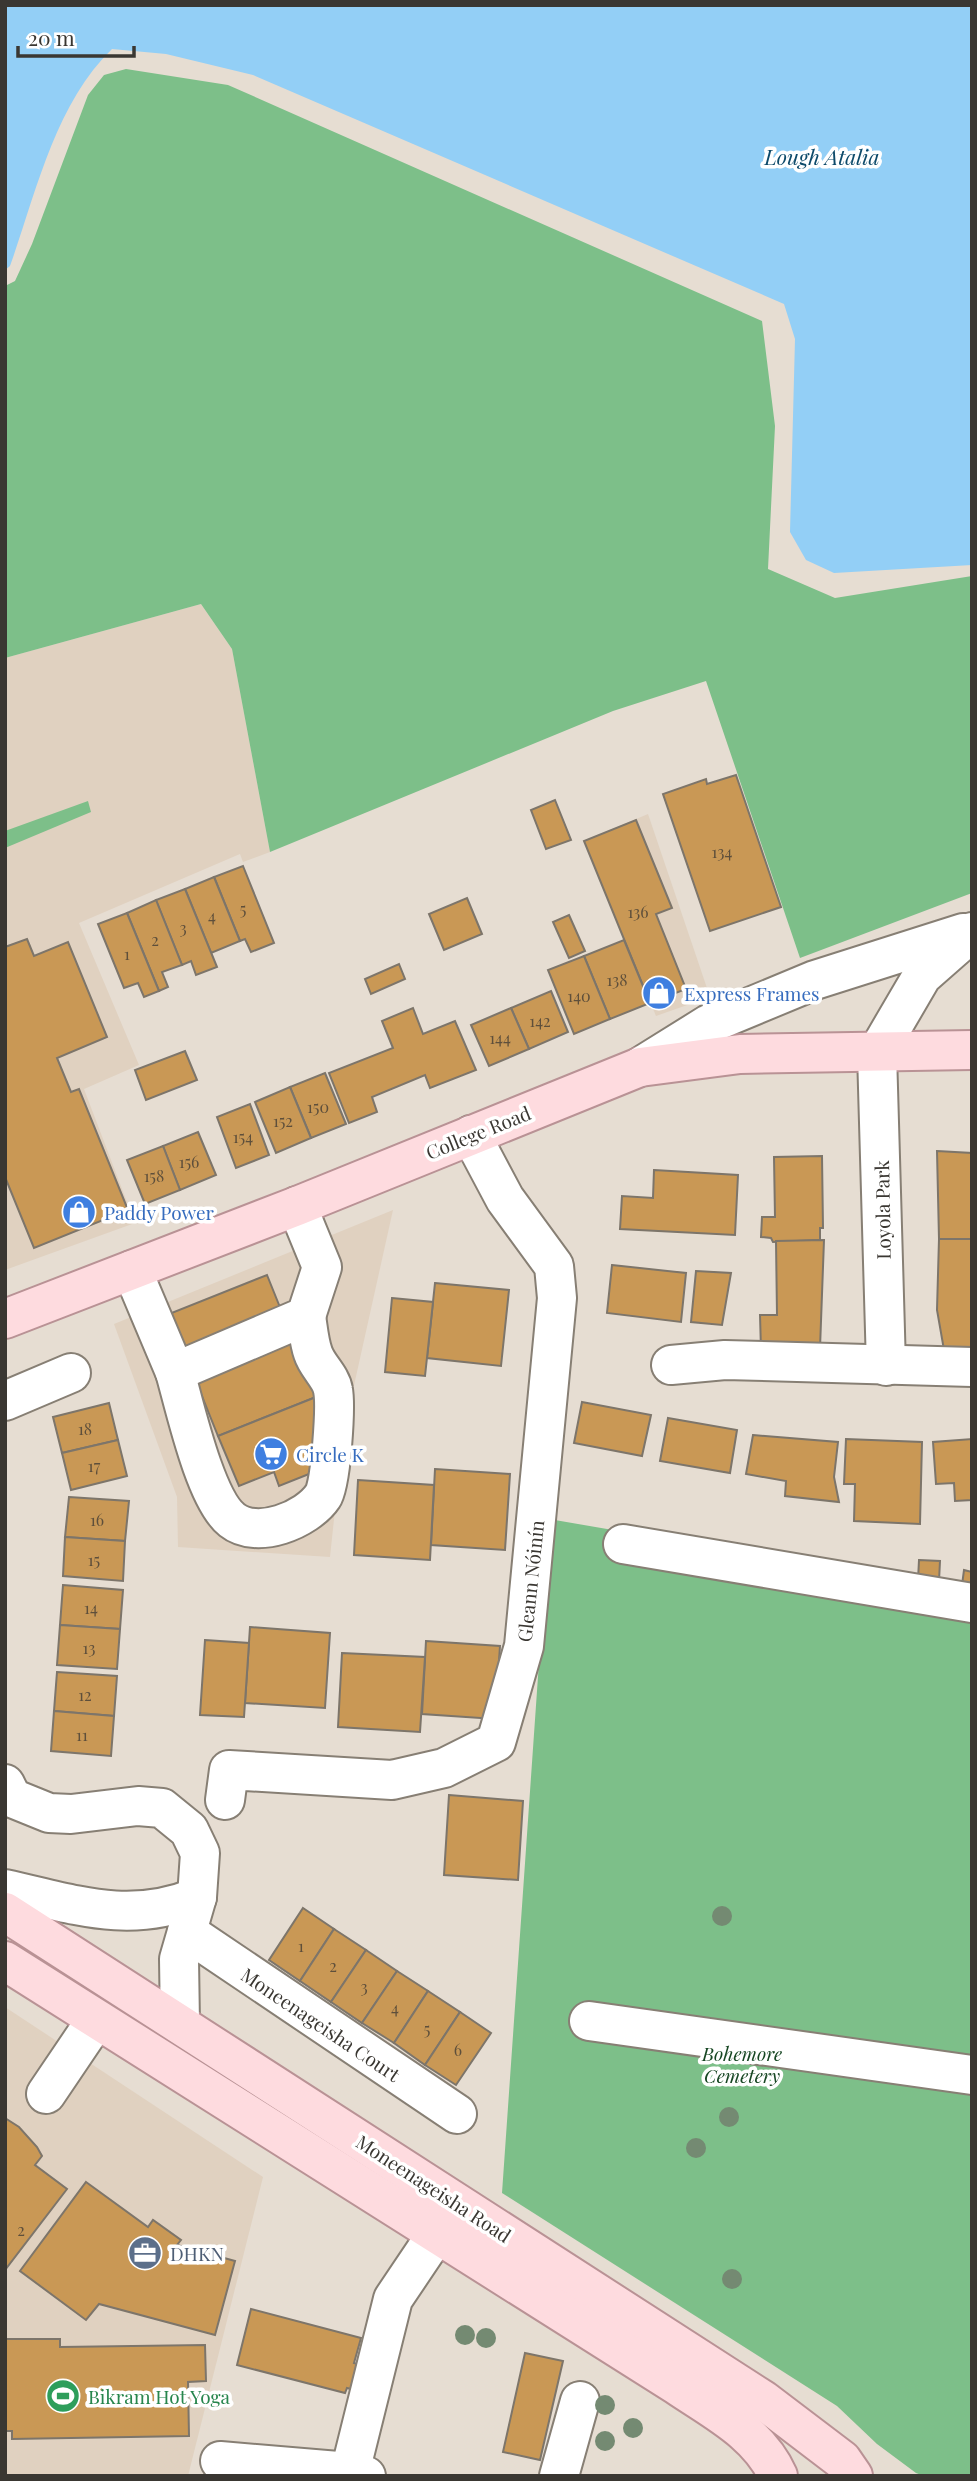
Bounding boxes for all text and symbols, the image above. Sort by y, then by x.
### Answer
scale bar [18,14,133,58]
text: 20 m [28,23,75,51]
water label: Lough Atalia [764,142,879,170]
house number: 134 [712,841,732,862]
house number: 5 [240,898,246,919]
house number: 136 [627,901,649,922]
house number: 4 [208,905,216,926]
house number: 3 [179,917,187,938]
house number: 2 [151,929,159,950]
house number: 1 [124,943,130,964]
house number: 138 [606,969,628,990]
shop icon: Express Frames [640,974,678,1012]
place label: Express Frames [684,980,820,1006]
house number: 140 [567,985,591,1006]
house number: 142 [529,1010,551,1031]
house number: 144 [489,1027,511,1048]
house number: 150 [307,1096,329,1117]
street label: College Road [422,1099,534,1165]
house number: 152 [273,1110,293,1131]
house number: 154 [233,1126,253,1147]
house number: 156 [179,1151,199,1172]
street label: Loyola Park [868,1160,896,1260]
house number: 158 [144,1165,164,1186]
shop icon: Paddy Power [60,1193,98,1231]
place label: Paddy Power [104,1199,215,1225]
house number: 18 [78,1418,92,1439]
supermarket icon: Circle K [252,1435,290,1473]
place label: Circle K [296,1441,365,1467]
house number: 17 [88,1455,101,1476]
house number: 16 [90,1509,104,1530]
street label: Gleann Nóinín [511,1518,549,1643]
house number: 15 [88,1549,100,1570]
house number: 14 [84,1597,98,1618]
house number: 13 [83,1637,95,1658]
house number: 12 [78,1684,92,1705]
house number: 11 [76,1724,88,1745]
house number: 1 [298,1935,304,1956]
house number: 2 [329,1955,337,1976]
street label: Moneenageisha Court [236,1961,406,2087]
house number: 3 [360,1976,368,1997]
house number: 4 [391,1997,399,2018]
house number: 5 [424,2018,430,2039]
house number: 6 [454,2039,462,2060]
park label: Bohemore Cemetery [701,2040,782,2088]
street label: Moneenageisha Road [351,2128,517,2248]
house number: 2 [17,2219,25,2240]
office icon: DHKN [126,2234,164,2272]
place label: DHKN [170,2240,224,2266]
sports icon: Bikram Hot Yoga [44,2377,82,2415]
place label: Bikram Hot Yoga [88,2383,230,2409]

